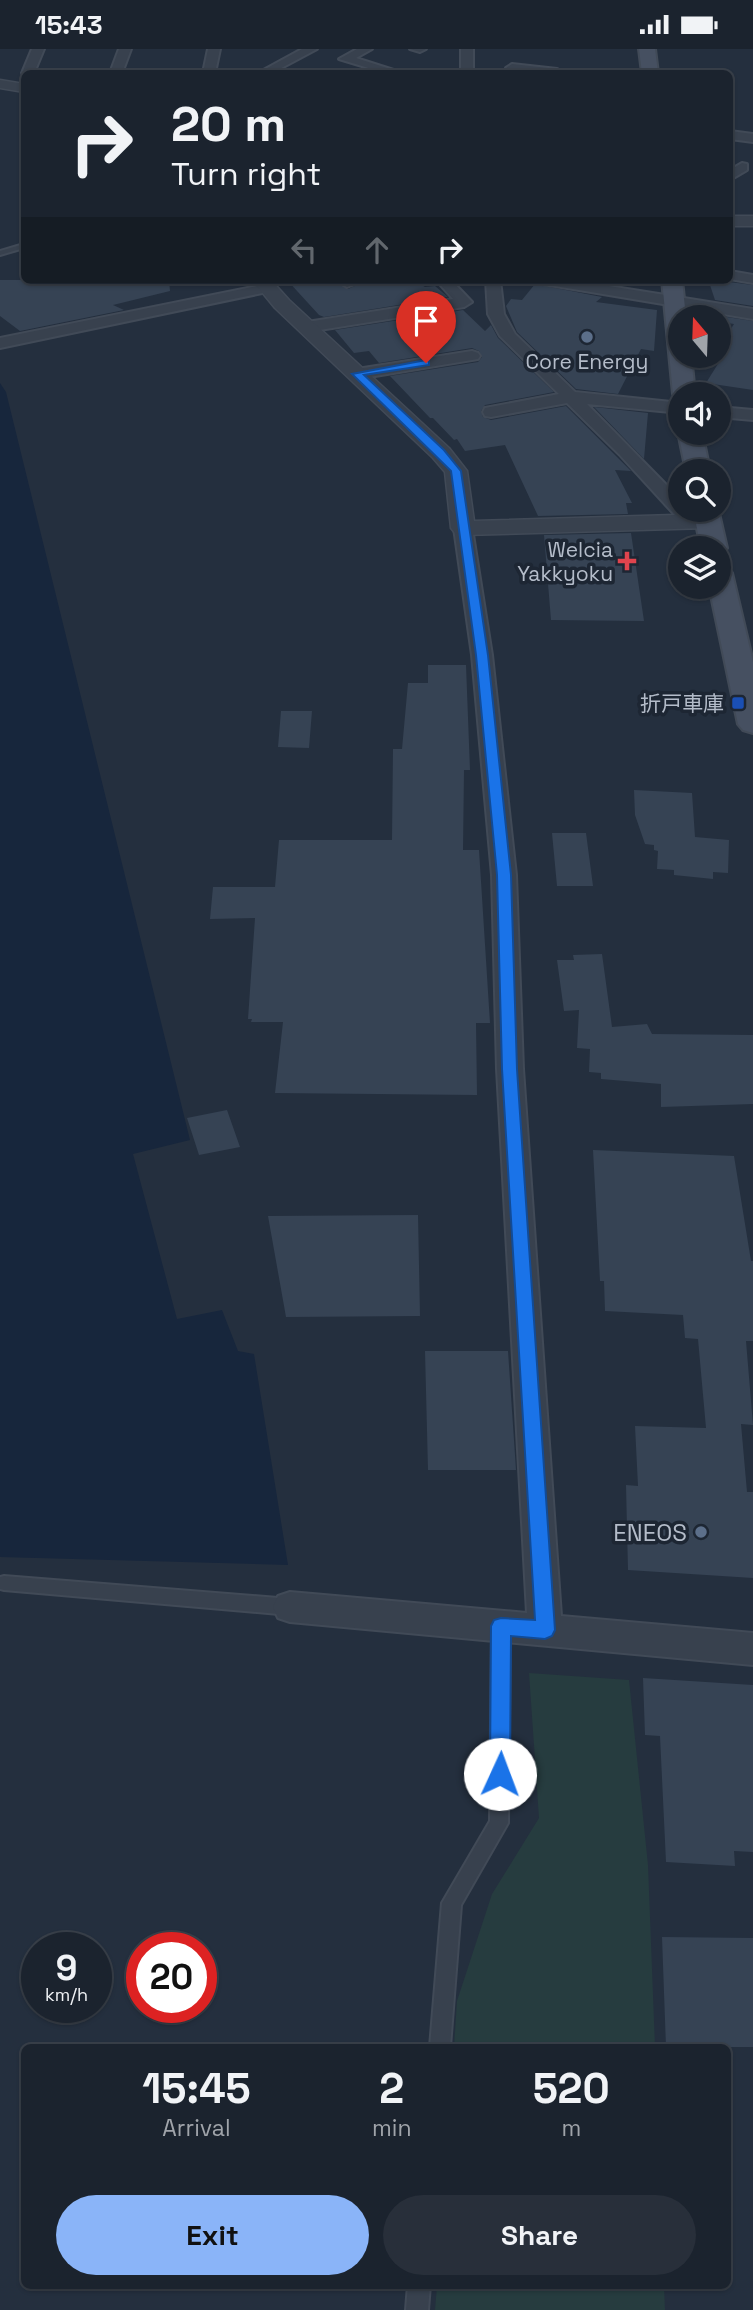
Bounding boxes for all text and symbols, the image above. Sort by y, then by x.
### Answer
text: 15:43 [35,8,102,42]
text: 20 m [171,93,286,155]
icon: right [56,98,147,189]
text: Turn right [171,154,321,194]
icon: left [285,231,323,269]
icon: ahead [358,231,396,269]
icon: right [431,231,469,269]
pin [396,291,456,363]
icon: arrive [407,302,445,340]
north arrow [668,305,732,367]
map controls [668,305,731,599]
marker: Core Energy [579,329,595,345]
place label: Core Energy [526,348,648,375]
button: sound [668,382,731,445]
button: search [668,459,731,522]
place label: Welcia Yakkyoku [517,536,613,587]
button: layers [668,536,731,599]
marker: Welcia Yakkyoku [619,553,635,569]
place label: 折戸車庫 [640,690,724,717]
marker: 折戸車庫 [730,695,746,711]
place label: ENEOS [613,1517,687,1548]
marker: ENEOS [693,1524,709,1540]
position arrow [463,1737,537,1811]
speed limit sign: 20 [126,1932,217,2023]
text: 9 [56,1946,77,1990]
text: km/h [45,1983,88,2006]
text: 15:45 [142,2062,251,2115]
text: 2 [379,2062,404,2115]
text: 520 [533,2062,610,2115]
text: Arrival [162,2113,231,2143]
text: min [372,2113,412,2143]
text: m [561,2113,581,2143]
button: Exit [56,2195,369,2275]
button: Share [383,2195,696,2275]

